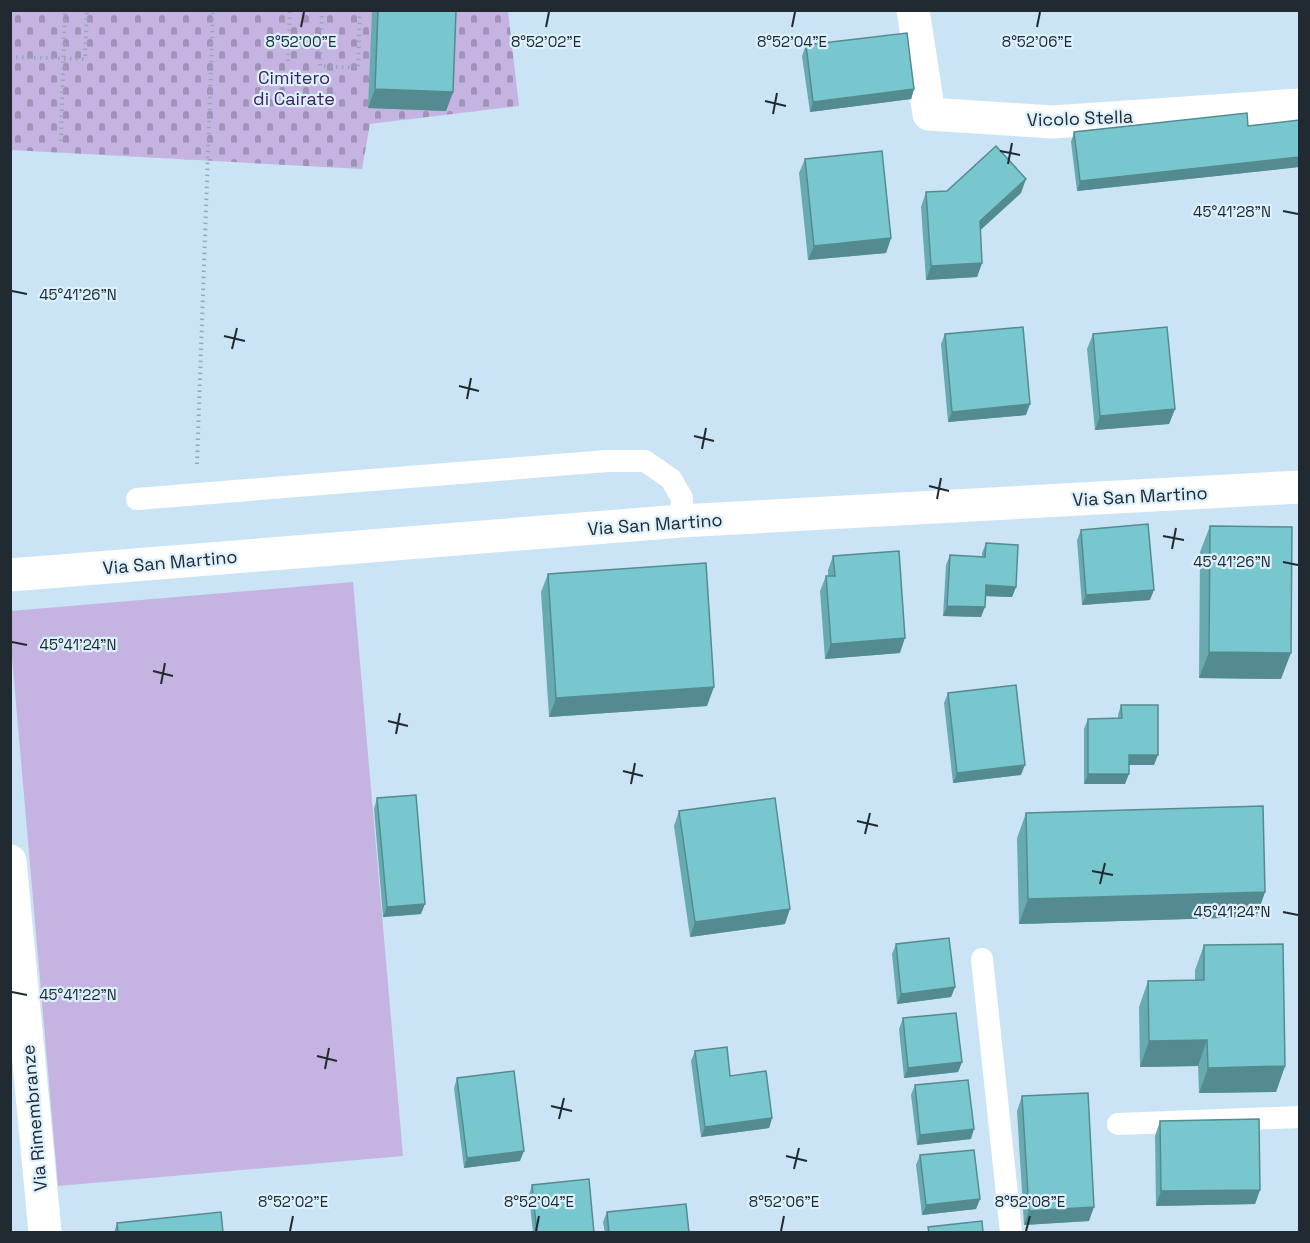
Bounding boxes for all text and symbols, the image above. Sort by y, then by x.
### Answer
text: 8°52'00"E [266,32,336,51]
text: 8°52'02"E [511,32,581,51]
text: 8°52'04"E [757,32,827,51]
text: 8°52'06"E [1002,32,1072,51]
park label: Cimitero di Cairate [253,66,335,110]
street label: Vicolo Stella [1026,105,1134,131]
text: 45°41'28"N [1193,202,1271,221]
text: 45°41'26"N [39,285,117,304]
street label: Via San Martino [1072,481,1208,511]
street label: Via San Martino [587,508,723,540]
street label: Via San Martino [102,545,238,579]
text: 45°41'26"N [1193,552,1271,571]
text: 45°41'24"N [40,635,116,654]
text: 45°41'24"N [1194,902,1270,921]
text: 45°41'22"N [39,985,117,1004]
street label: Via Rimembranze [16,1044,52,1192]
text: 8°52'02"E [258,1192,328,1211]
text: 8°52'04"E [504,1192,574,1211]
text: 8°52'06"E [749,1192,819,1211]
text: 8°52'08"E [995,1192,1065,1211]

